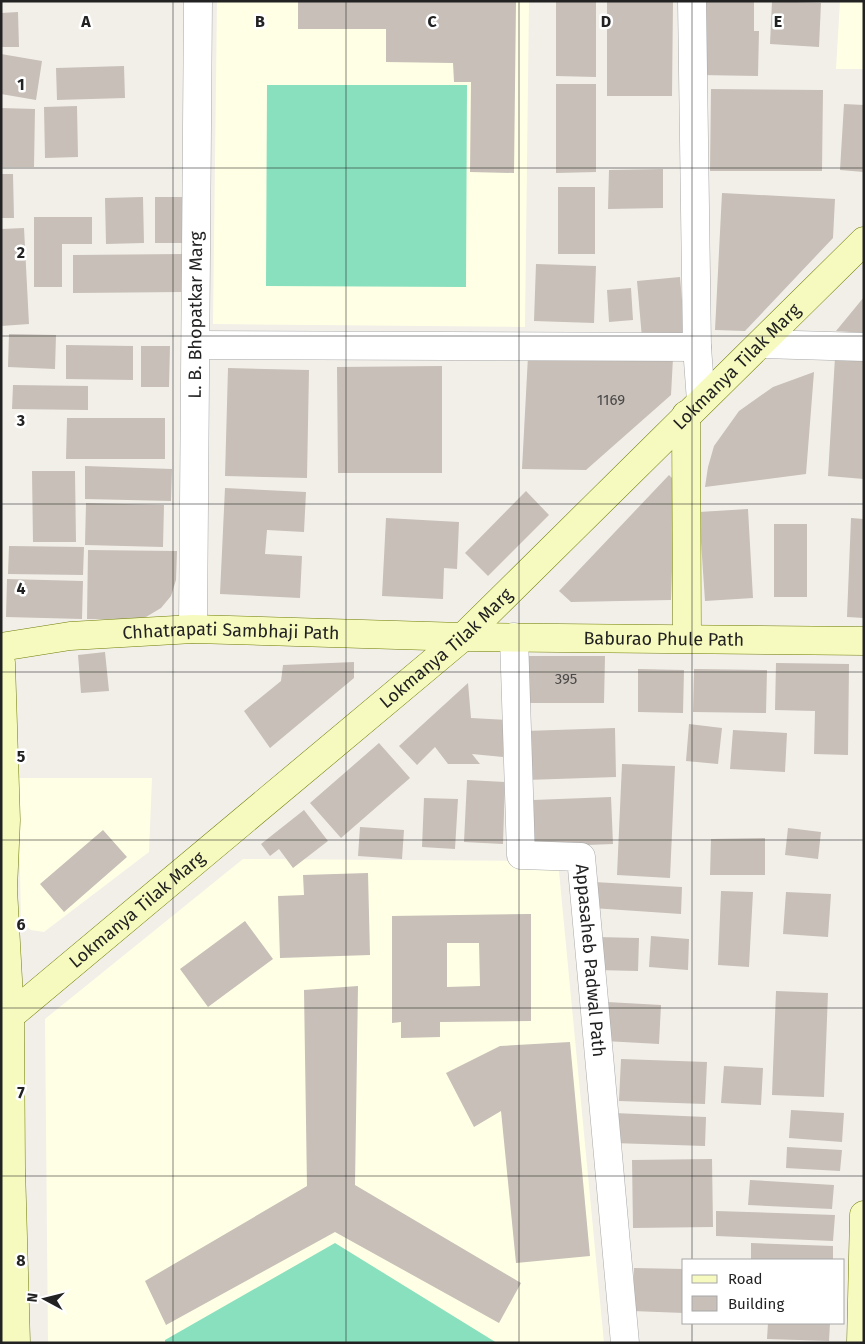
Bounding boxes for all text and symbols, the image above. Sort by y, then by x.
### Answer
text: A [80,12,91,31]
text: B [255,12,265,31]
text: C [427,12,437,31]
text: D [601,12,611,31]
text: E [774,12,782,31]
text: 1 [17,75,25,94]
street label: L. B. Bhopatkar Marg [184,231,207,399]
text: 2 [17,243,25,262]
street label: Lokmanya Tilak Marg [669,298,806,434]
house number: 1169 [597,391,625,409]
text: 3 [16,411,25,430]
text: 4 [16,579,26,598]
street label: Lokmanya Tilak Marg [375,583,517,713]
street label: Chhatrapati Sambhaji Path [122,618,340,644]
street label: Baburao Phule Path [583,627,744,651]
house number: 395 [555,670,577,688]
text: 5 [17,747,26,766]
street label: Lokmanya Tilak Marg [65,846,210,973]
street label: Appasaheb Padwal Path [571,863,610,1058]
text: 6 [16,915,26,934]
text: 7 [17,1083,25,1102]
text: 8 [16,1251,26,1270]
legend [682,1259,845,1324]
text: Road [728,1270,763,1288]
north arrow [20,1274,70,1324]
text: N [24,1292,42,1303]
text: Building [728,1295,784,1313]

